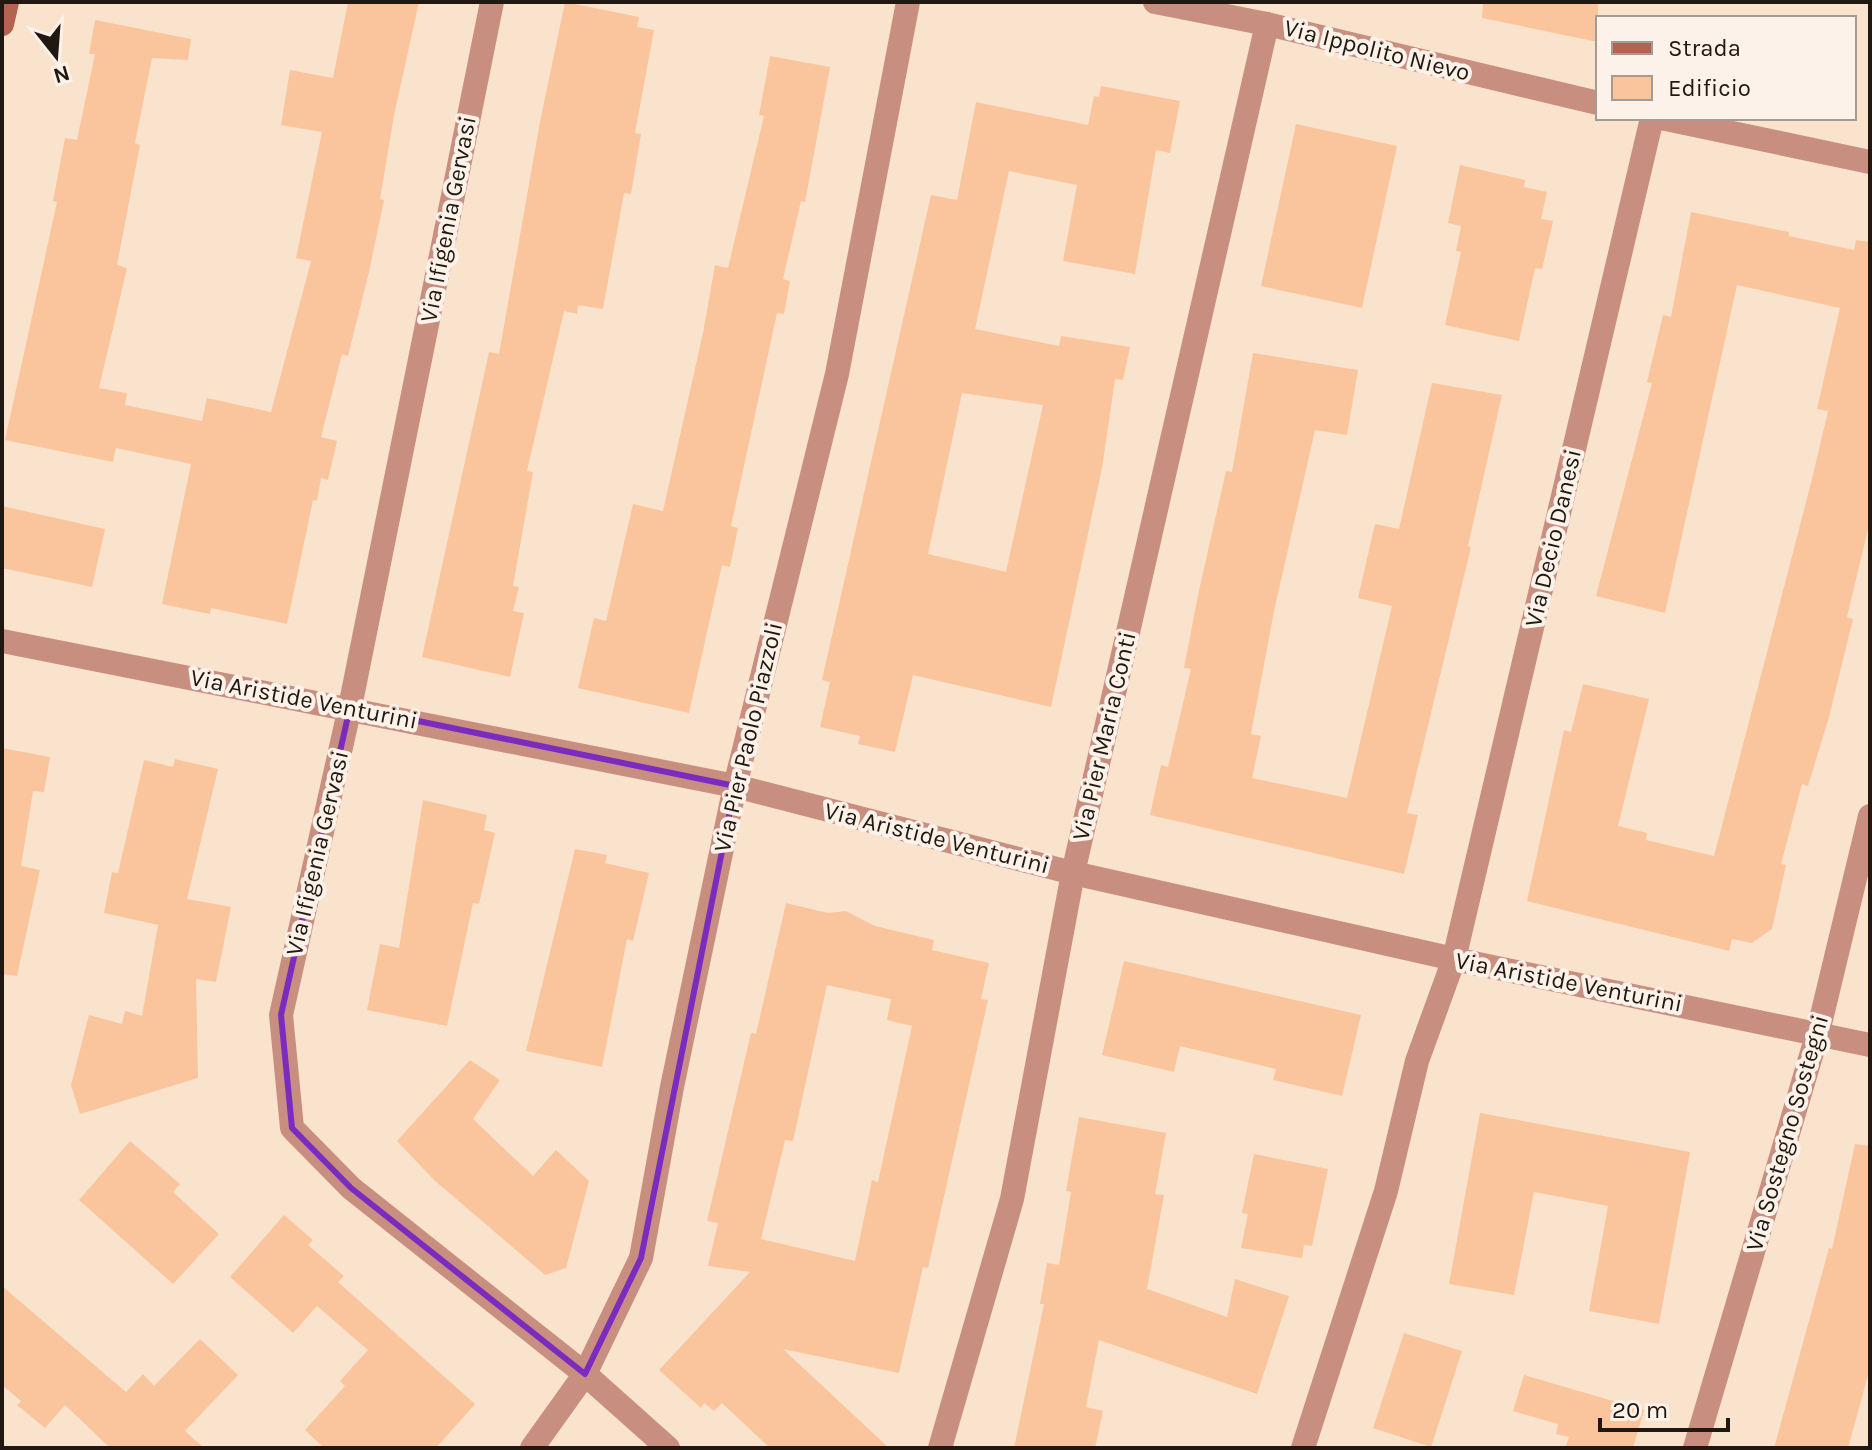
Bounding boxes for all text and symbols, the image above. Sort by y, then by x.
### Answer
street label: Via Ippolito Nievo [1281,13,1473,87]
north arrow [16,16,96,96]
legend [1596,16,1856,120]
text: Strada [1668,34,1741,62]
text: N [50,59,73,89]
text: Edificio [1668,74,1751,102]
street label: Via Ifigenia Gervasi [414,113,482,325]
street label: Via Decio Danesi [1519,446,1587,630]
street label: Via Pier Paolo Piazzoli [708,619,788,855]
street label: Via Pier Maria Conti [1066,629,1142,843]
street label: Via Aristide Venturini [188,663,420,735]
street label: Via Ifigenia Gervasi [280,748,354,958]
street label: Via Aristide Venturini [822,797,1052,879]
street label: Via Aristide Venturini [1453,946,1685,1018]
street label: Via Sostegno Sostegni [1740,1011,1834,1255]
scale bar [1600,1382,1728,1432]
text: 20 m [1612,1396,1668,1424]

